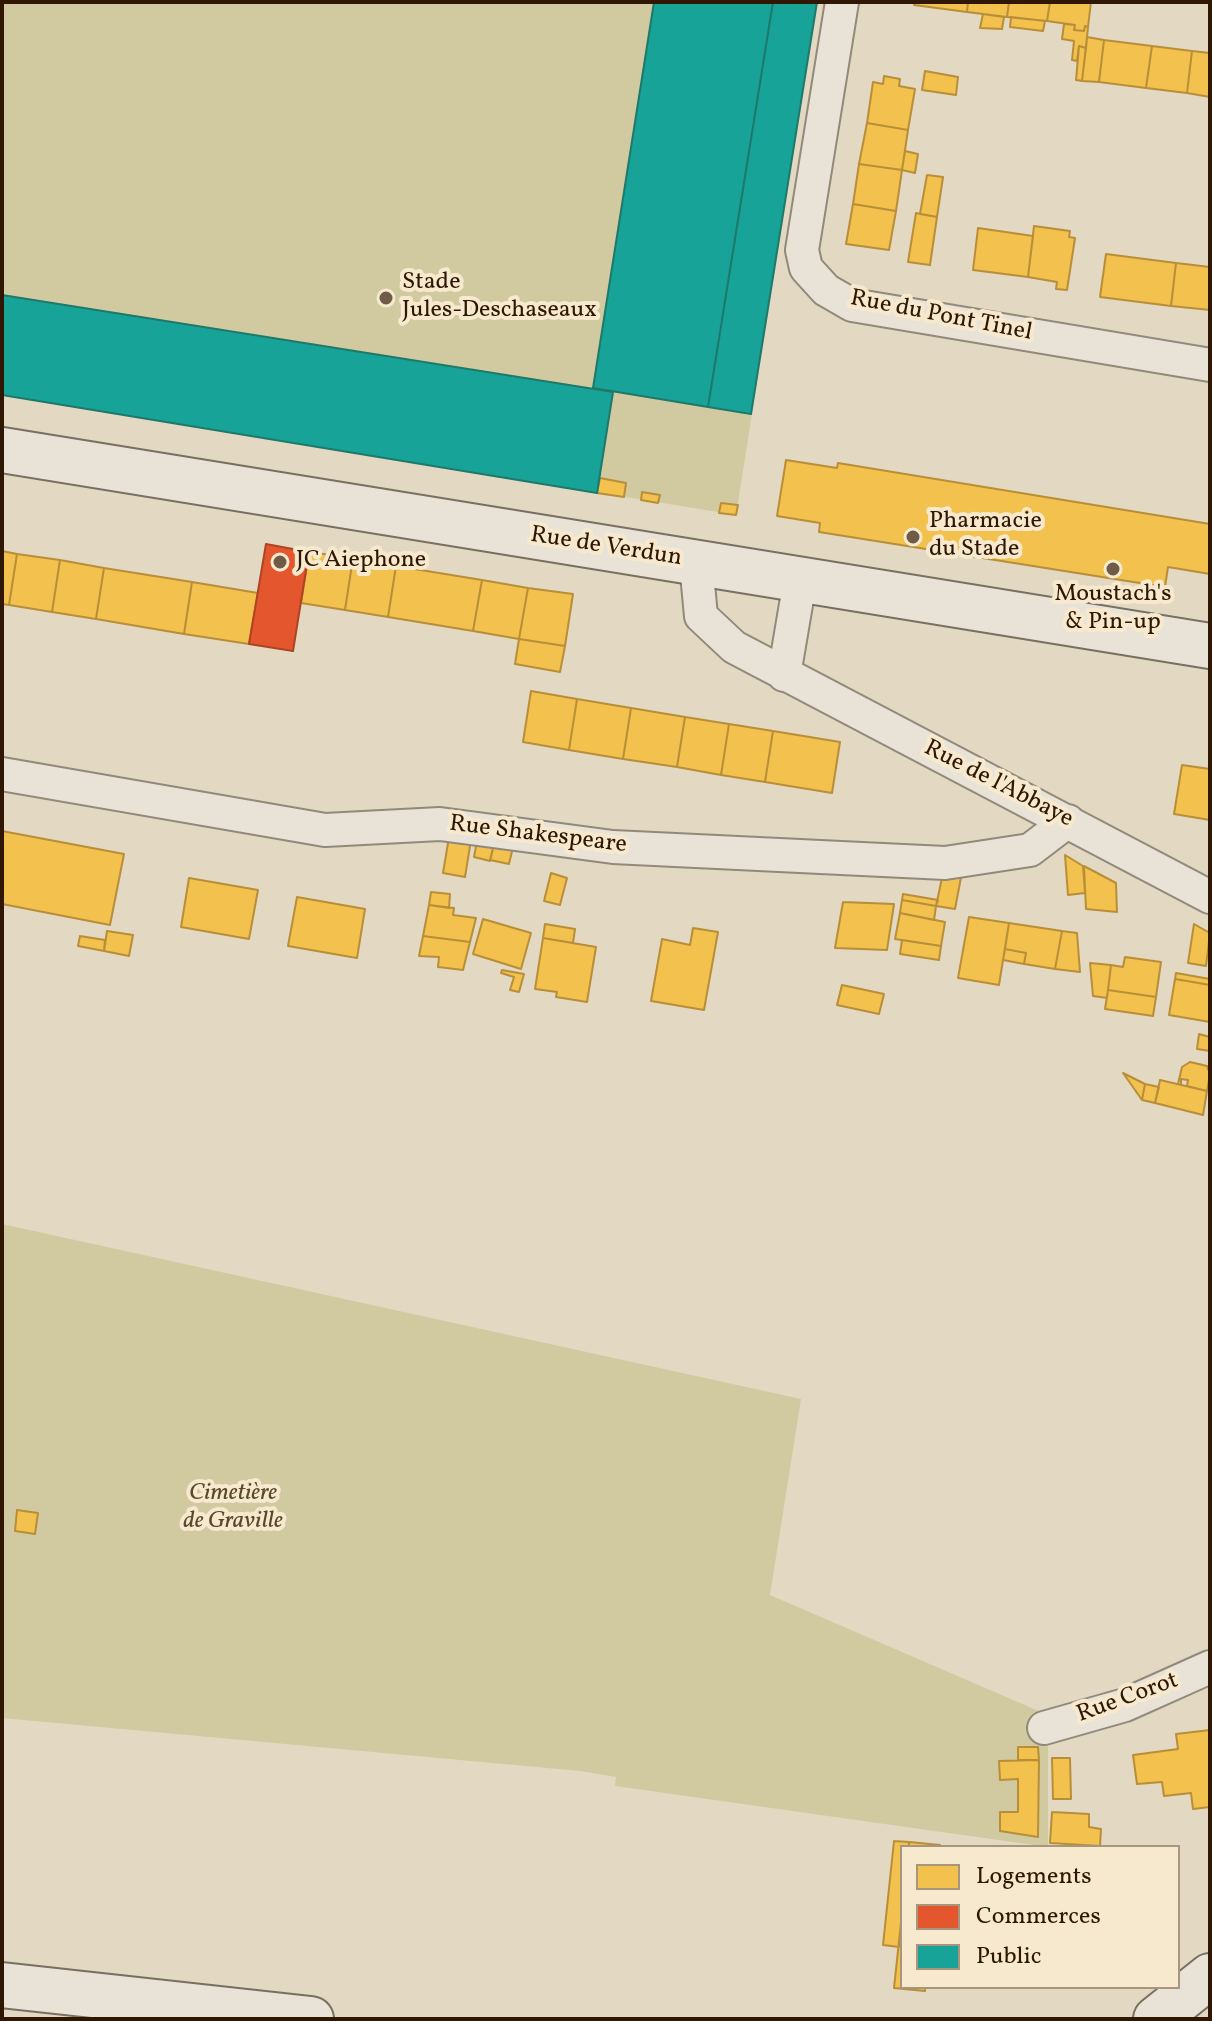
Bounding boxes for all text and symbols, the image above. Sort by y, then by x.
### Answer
place label: Stade Jules-Deschaseaux [402,270,597,326]
street label: Rue du Pont Tinel [848,285,1034,349]
marker: Stade Jules-Deschaseaux [377,289,395,307]
place label: Pharmacie du Stade [929,509,1042,565]
street label: Rue de Verdun [528,522,684,574]
marker: Pharmacie du Stade [904,528,922,546]
place label: JC Aiephone [296,548,426,576]
marker: JC Aiephone [271,553,289,571]
marker: Moustach's & Pin-up [1104,560,1122,578]
place label: Moustach's & Pin-up [1054,582,1172,638]
street label: Rue de l'Abbaye [919,735,1077,835]
street label: Rue Shakespeare [448,811,628,861]
park label: Cimetière de Graville [183,1481,283,1537]
street label: Rue Corot [1073,1667,1183,1731]
legend [900,1845,1180,1989]
text: Logements [976,1860,1092,1894]
text: Commerces [976,1900,1101,1934]
text: Public [976,1940,1042,1974]

